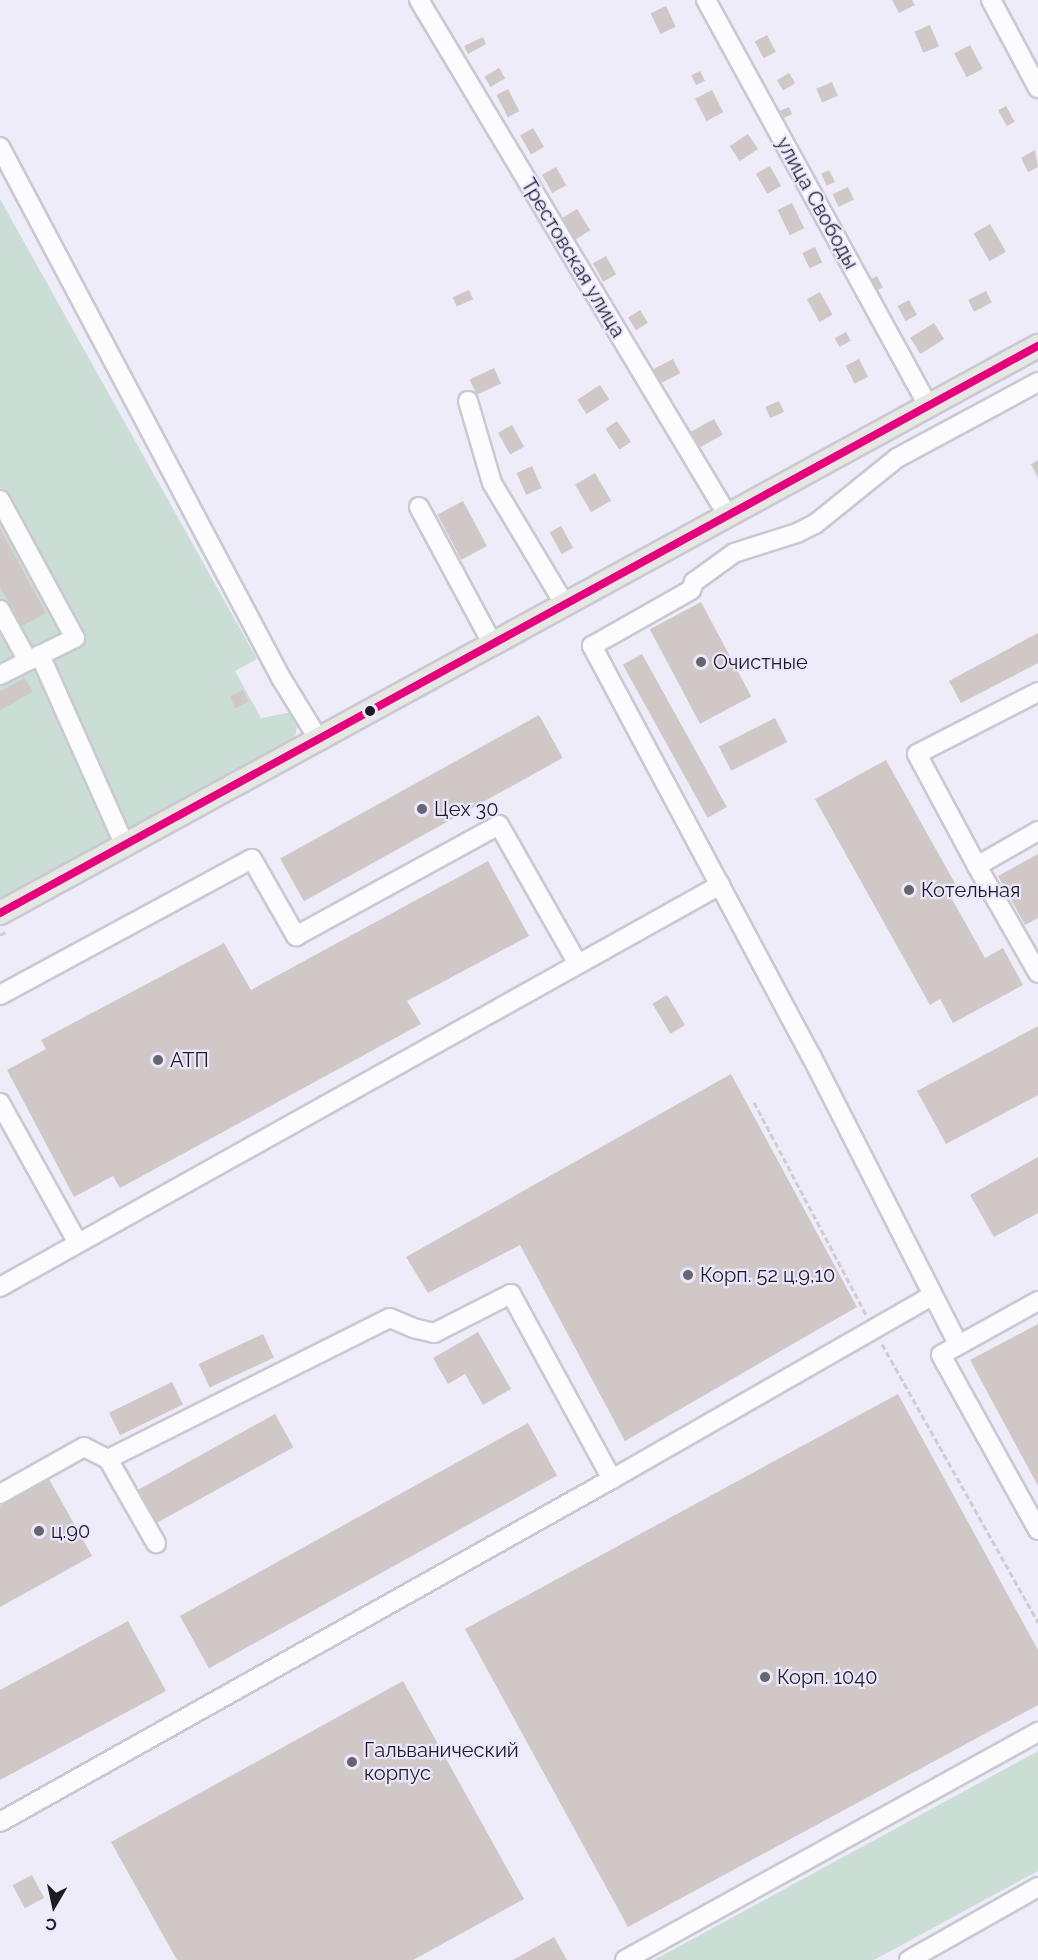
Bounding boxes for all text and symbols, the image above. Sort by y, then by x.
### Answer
street label: улица Свободы [771,133,863,273]
street label: Трестовская улица [516,174,630,342]
place label: Очистные [713,650,808,674]
marker: Очистные [694,655,708,669]
unlabelled marker [364,705,376,717]
place label: Цех 30 [434,797,498,821]
marker: Цех 30 [415,802,429,816]
place label: Котельная [921,878,1020,902]
marker: Котельная [902,883,916,897]
place label: АТП [170,1048,209,1072]
marker: АТП [151,1053,165,1067]
place label: Корп. 52 ц.9,10 [700,1263,835,1287]
marker: Корп. 52 ц.9,10 [681,1268,695,1282]
place label: ц.90 [51,1519,90,1543]
marker: ц.90 [32,1524,46,1538]
place label: Корп. 1040 [777,1665,878,1689]
marker: Корп. 1040 [758,1670,772,1684]
place label: Гальванический корпус [364,1738,519,1785]
marker: Гальванический корпус [345,1755,359,1769]
north arrow [24,1876,84,1936]
text: С [44,1914,58,1935]

